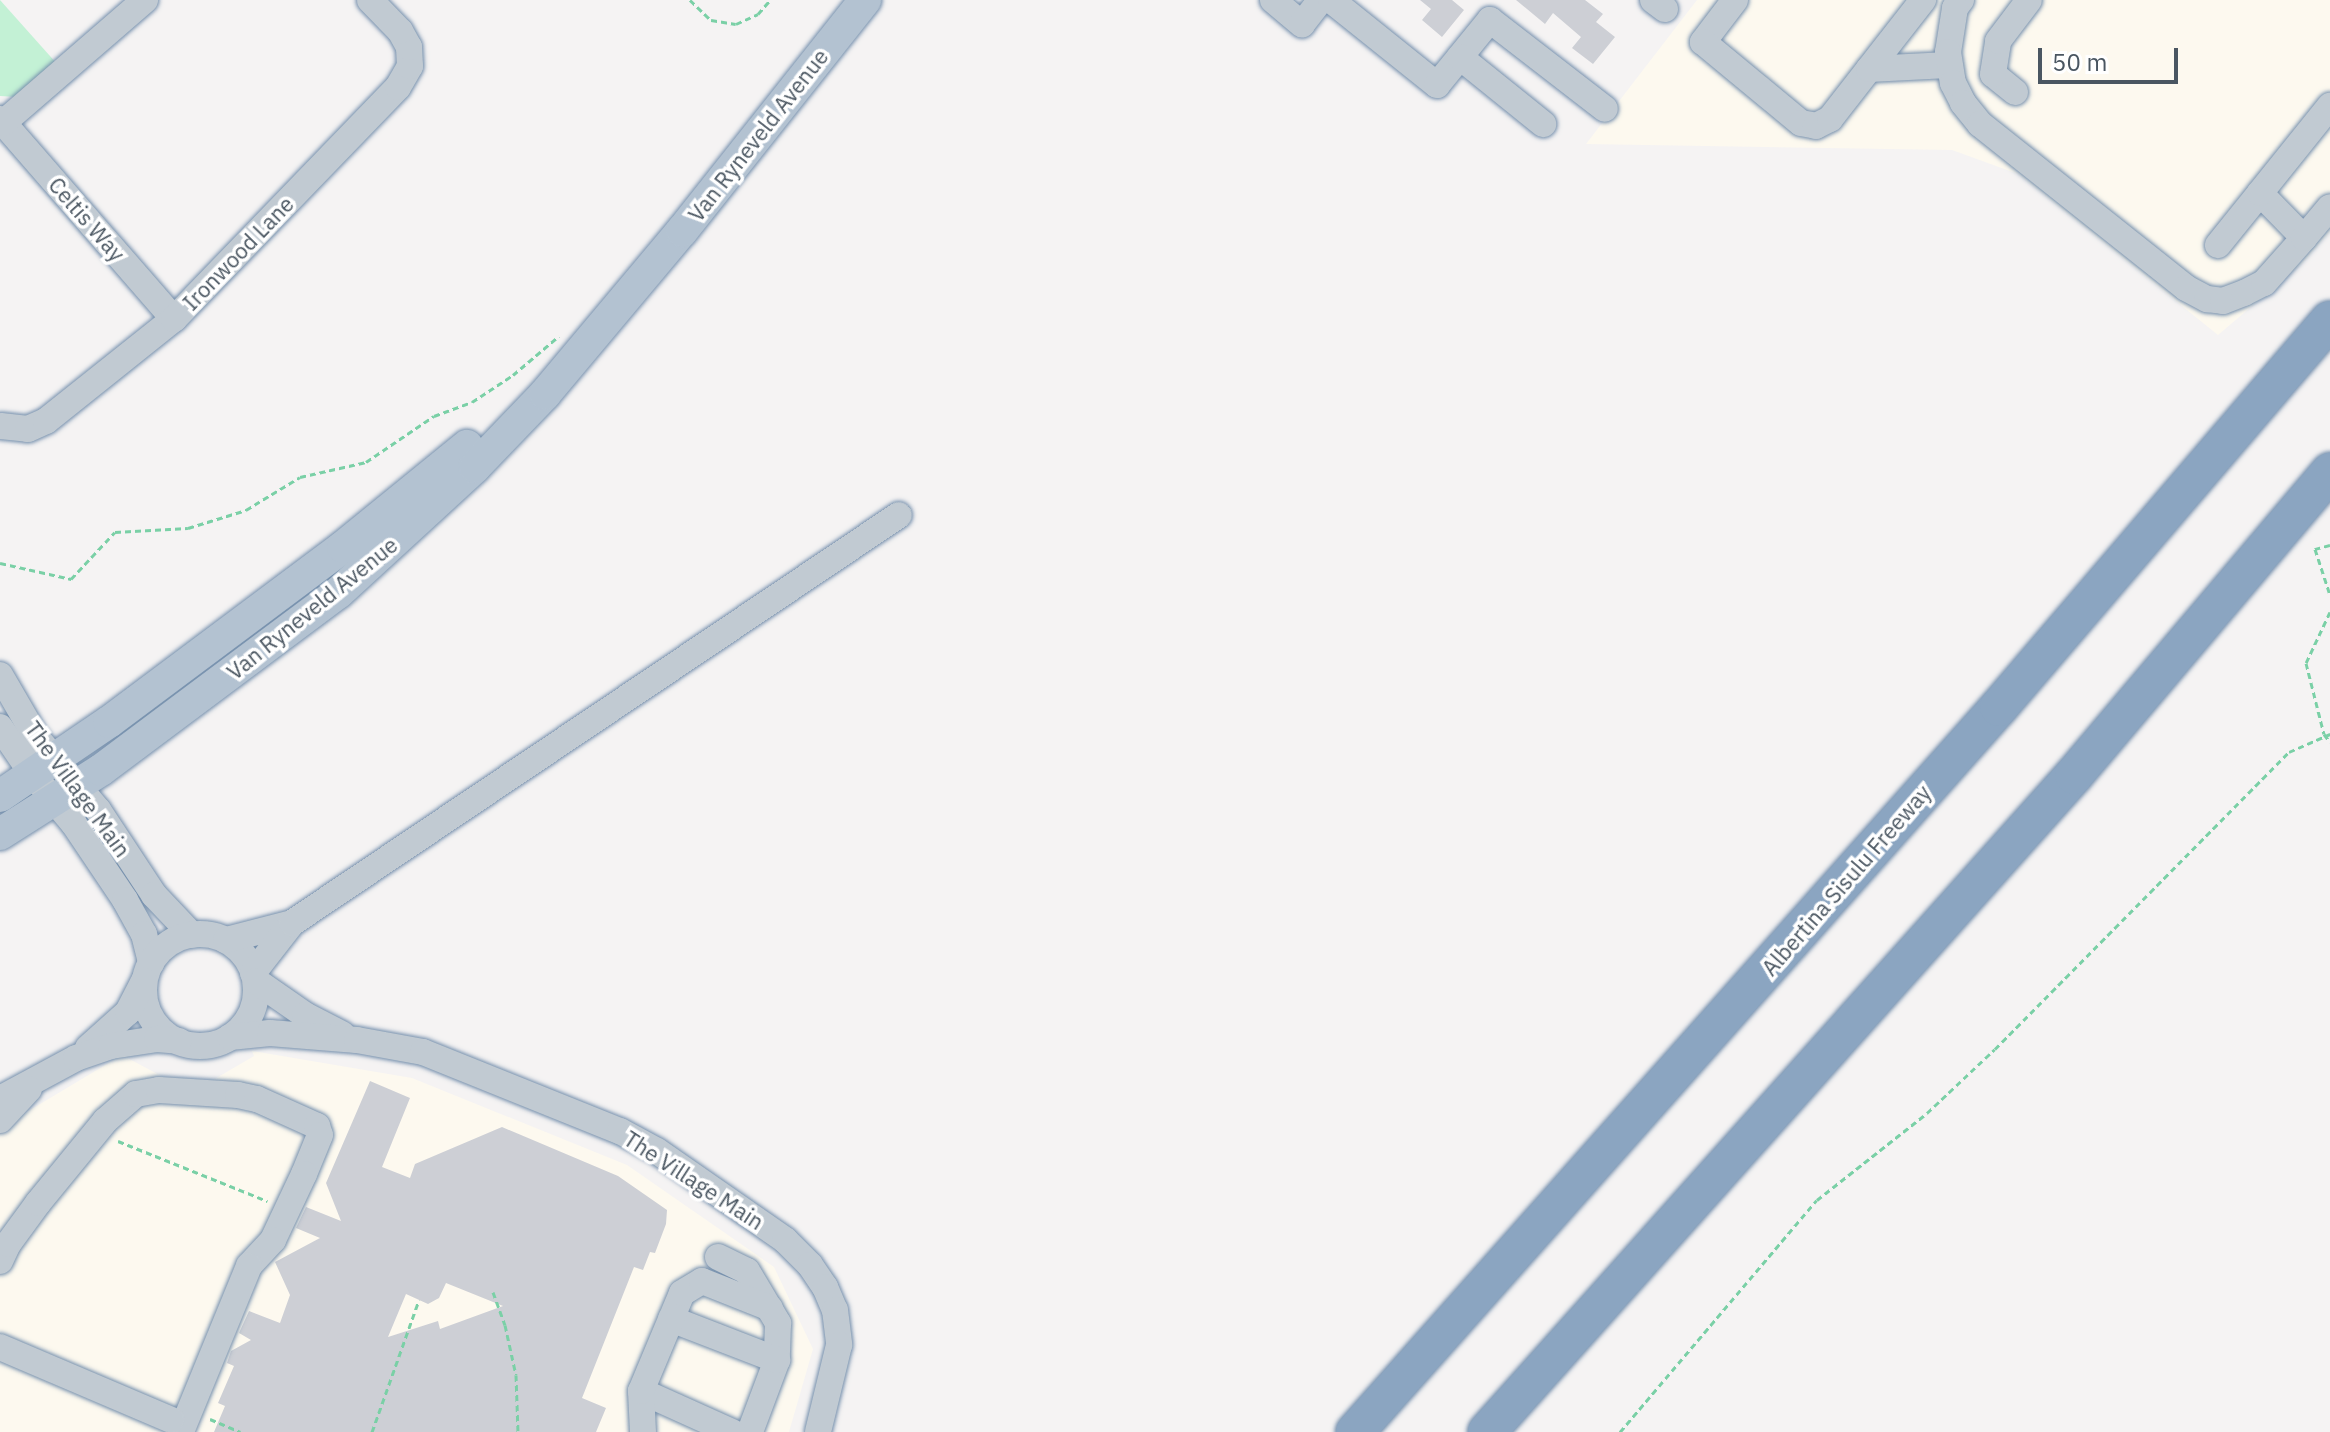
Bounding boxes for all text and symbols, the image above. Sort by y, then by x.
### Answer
scale bar [2042,32,2182,82]
street label: Van Ryneveld Avenue [682,43,834,227]
text: 50 m [2052,46,2107,78]
street label: Celtis Way [43,172,131,266]
street label: Ironwood Lane [177,191,299,315]
street label: Van Ryneveld Avenue [221,531,403,685]
street label: The Village Main [20,716,136,862]
street label: Albertina Sisulu Freeway [1756,779,1936,981]
street label: The Village Main [619,1125,769,1235]

